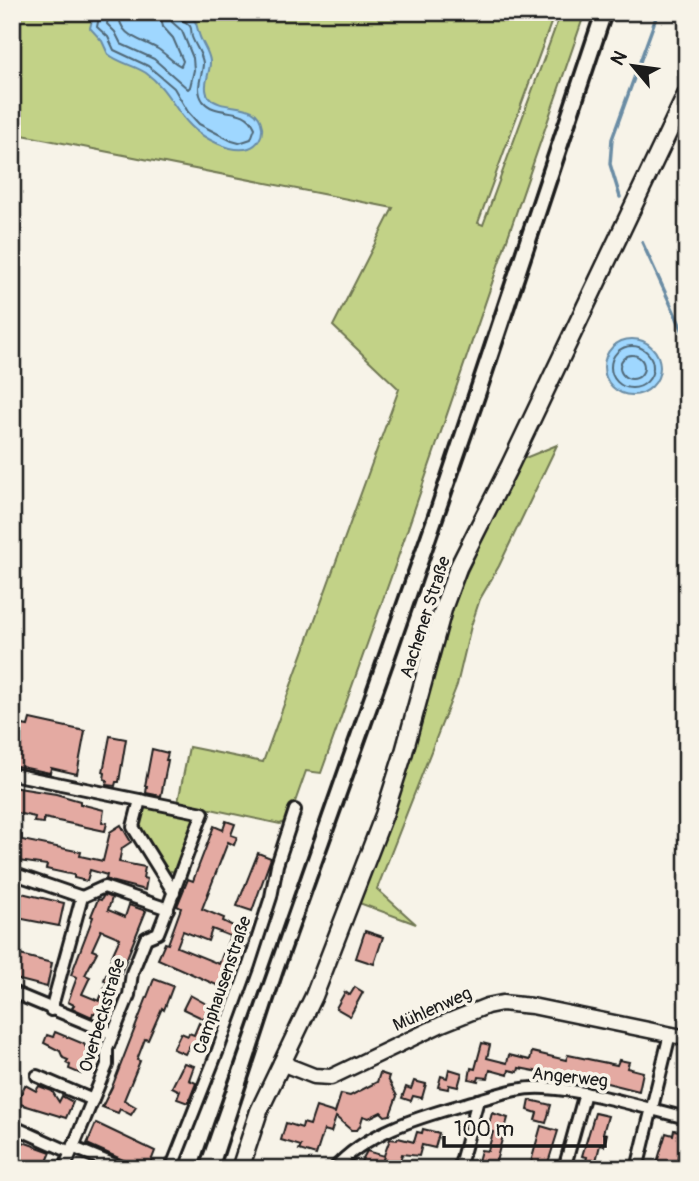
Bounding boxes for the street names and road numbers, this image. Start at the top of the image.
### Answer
street label: Aachener Straße [395,553,456,681]
street label: Camphausenstraße [188,913,257,1057]
street label: Overbeckstraße [74,955,131,1075]
street label: Mühlenweg [389,982,475,1037]
street label: Angerweg [531,1062,609,1093]

